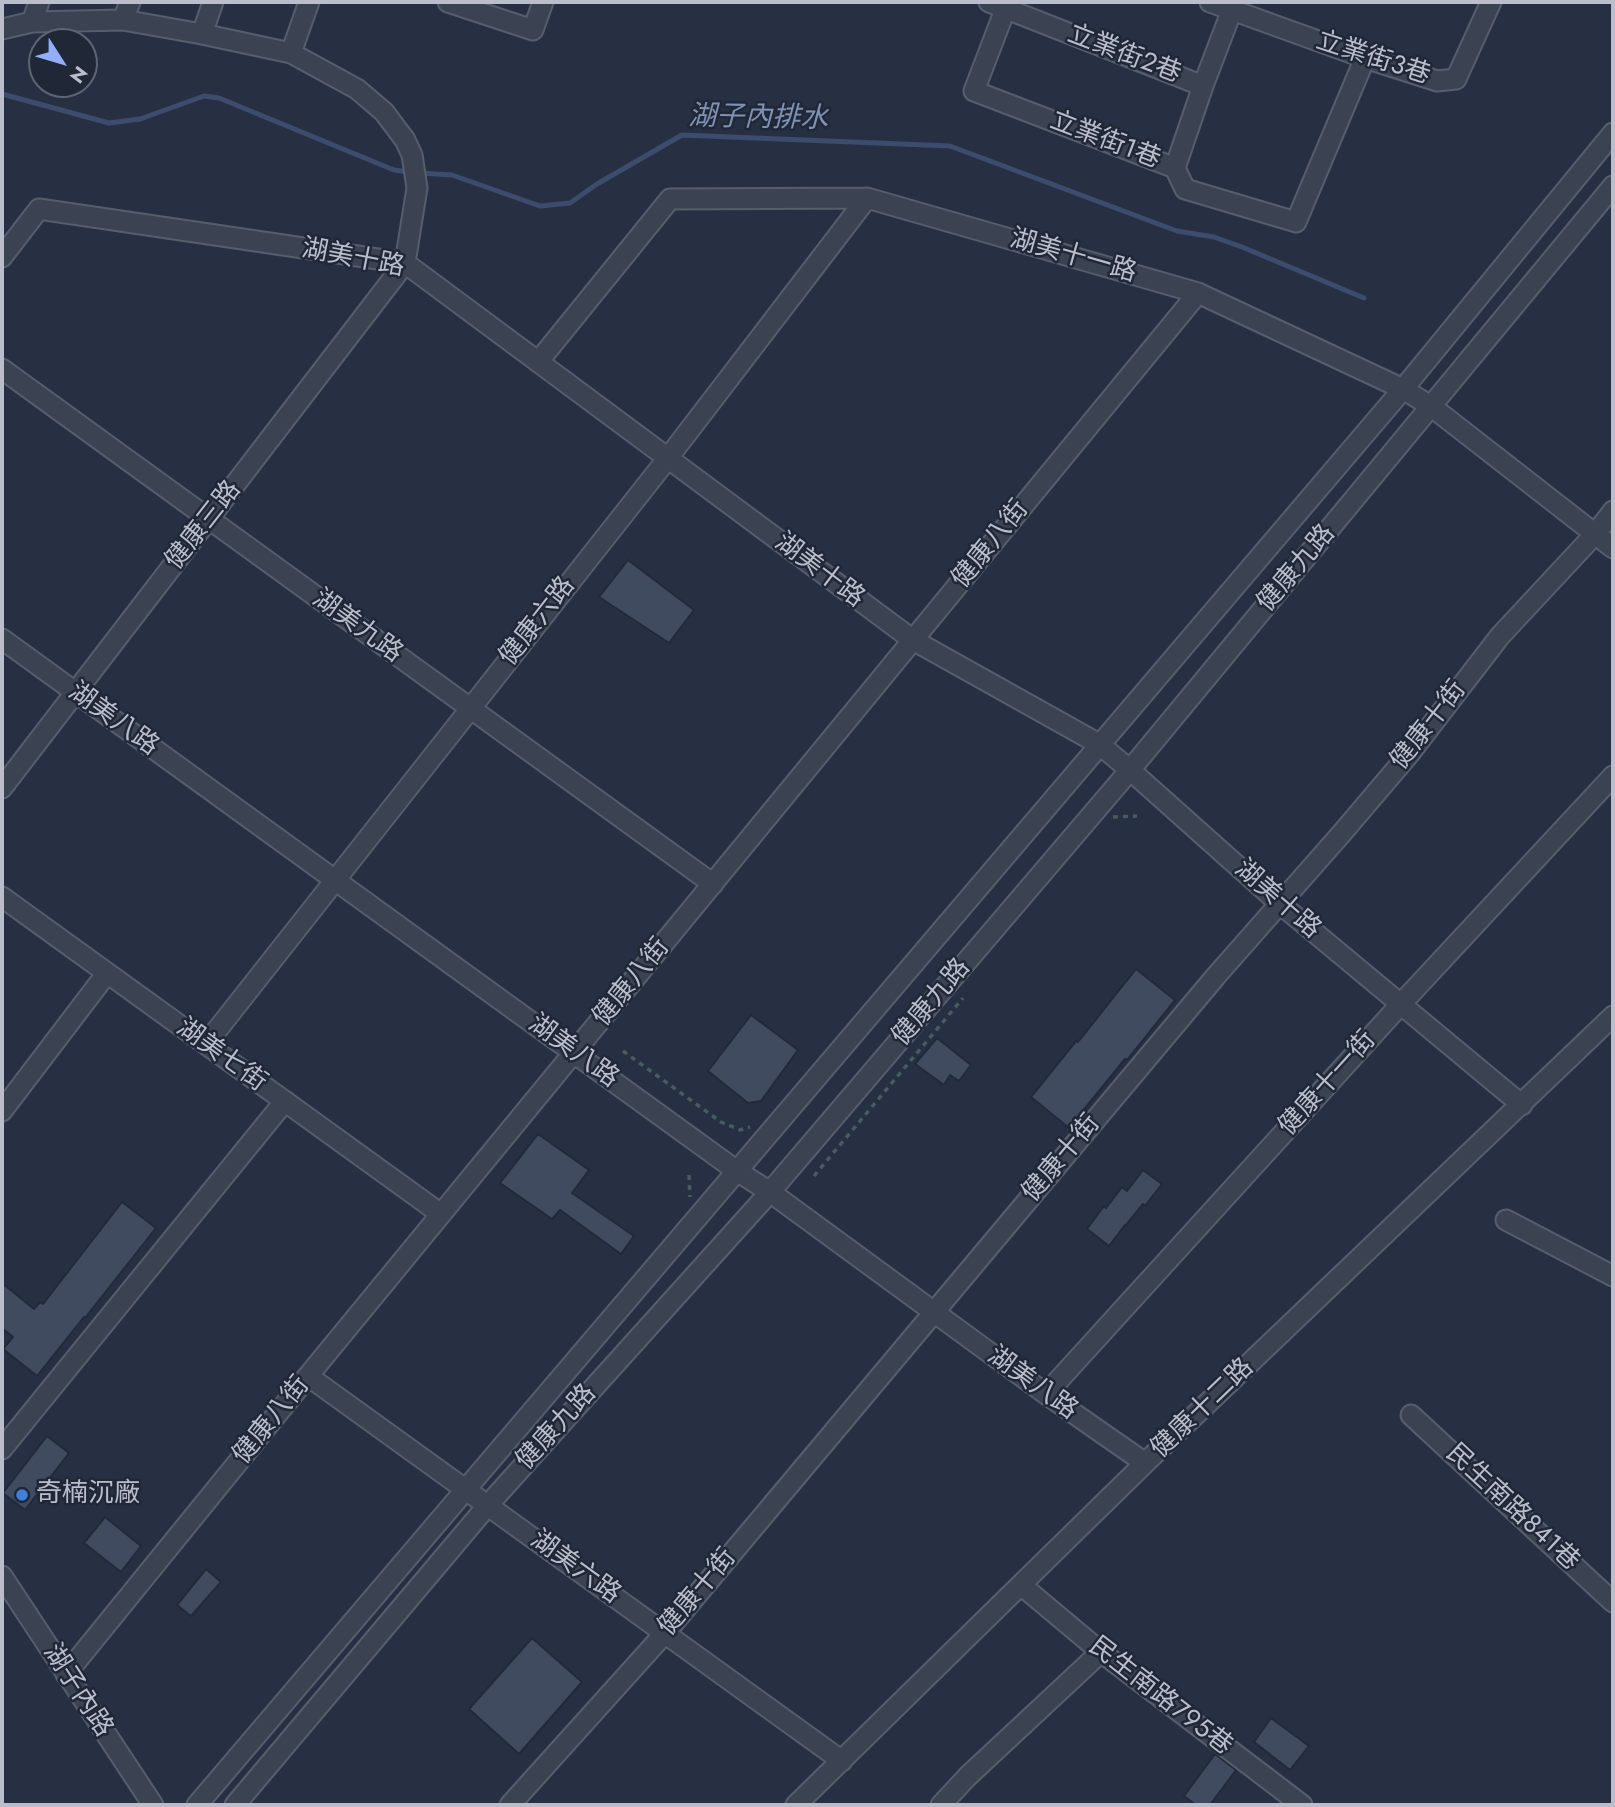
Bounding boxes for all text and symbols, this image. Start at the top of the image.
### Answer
street label: 立業街2巷 [1063,19,1185,91]
street label: 立業街3巷 [1312,26,1434,92]
north arrow [28,28,98,98]
text: N [63,61,94,89]
water label: 湖子內排水 [688,101,828,137]
street label: 立業街1巷 [1045,106,1165,176]
street label: 湖美十一路 [1006,224,1140,290]
street label: 湖美十路 [299,234,407,284]
street label: 健康三路 [160,475,248,577]
street label: 健康八街 [946,495,1036,595]
street label: 健康九路 [1252,519,1342,619]
street label: 湖美十路 [768,527,870,615]
street label: 健康六路 [494,571,582,673]
street label: 湖美九路 [306,584,408,670]
street label: 健康十街 [1385,675,1473,777]
street label: 湖美八路 [62,677,164,763]
street label: 湖美十路 [1228,854,1326,946]
street label: 健康八街 [587,933,677,1033]
street label: 健康九路 [887,953,977,1053]
street label: 湖美八路 [522,1009,624,1095]
street label: 湖美七街 [170,1013,272,1099]
street label: 健康十一街 [1273,1025,1383,1143]
street label: 健康十街 [1017,1109,1107,1209]
street label: 湖美八路 [981,1341,1083,1427]
street label: 健康十二路 [1145,1353,1261,1465]
street label: 健康八街 [227,1371,317,1471]
street label: 健康九路 [511,1379,603,1477]
street label: 民生南路841巷 [1439,1438,1585,1578]
place label: 奇楠沉廠 [36,1479,140,1511]
marker: 奇楠沉廠 [14,1487,30,1503]
street label: 湖美六路 [524,1525,626,1611]
street label: 健康十街 [653,1543,743,1643]
street label: 民生南路795巷 [1082,1631,1238,1763]
street label: 湖子內路 [36,1639,118,1743]

